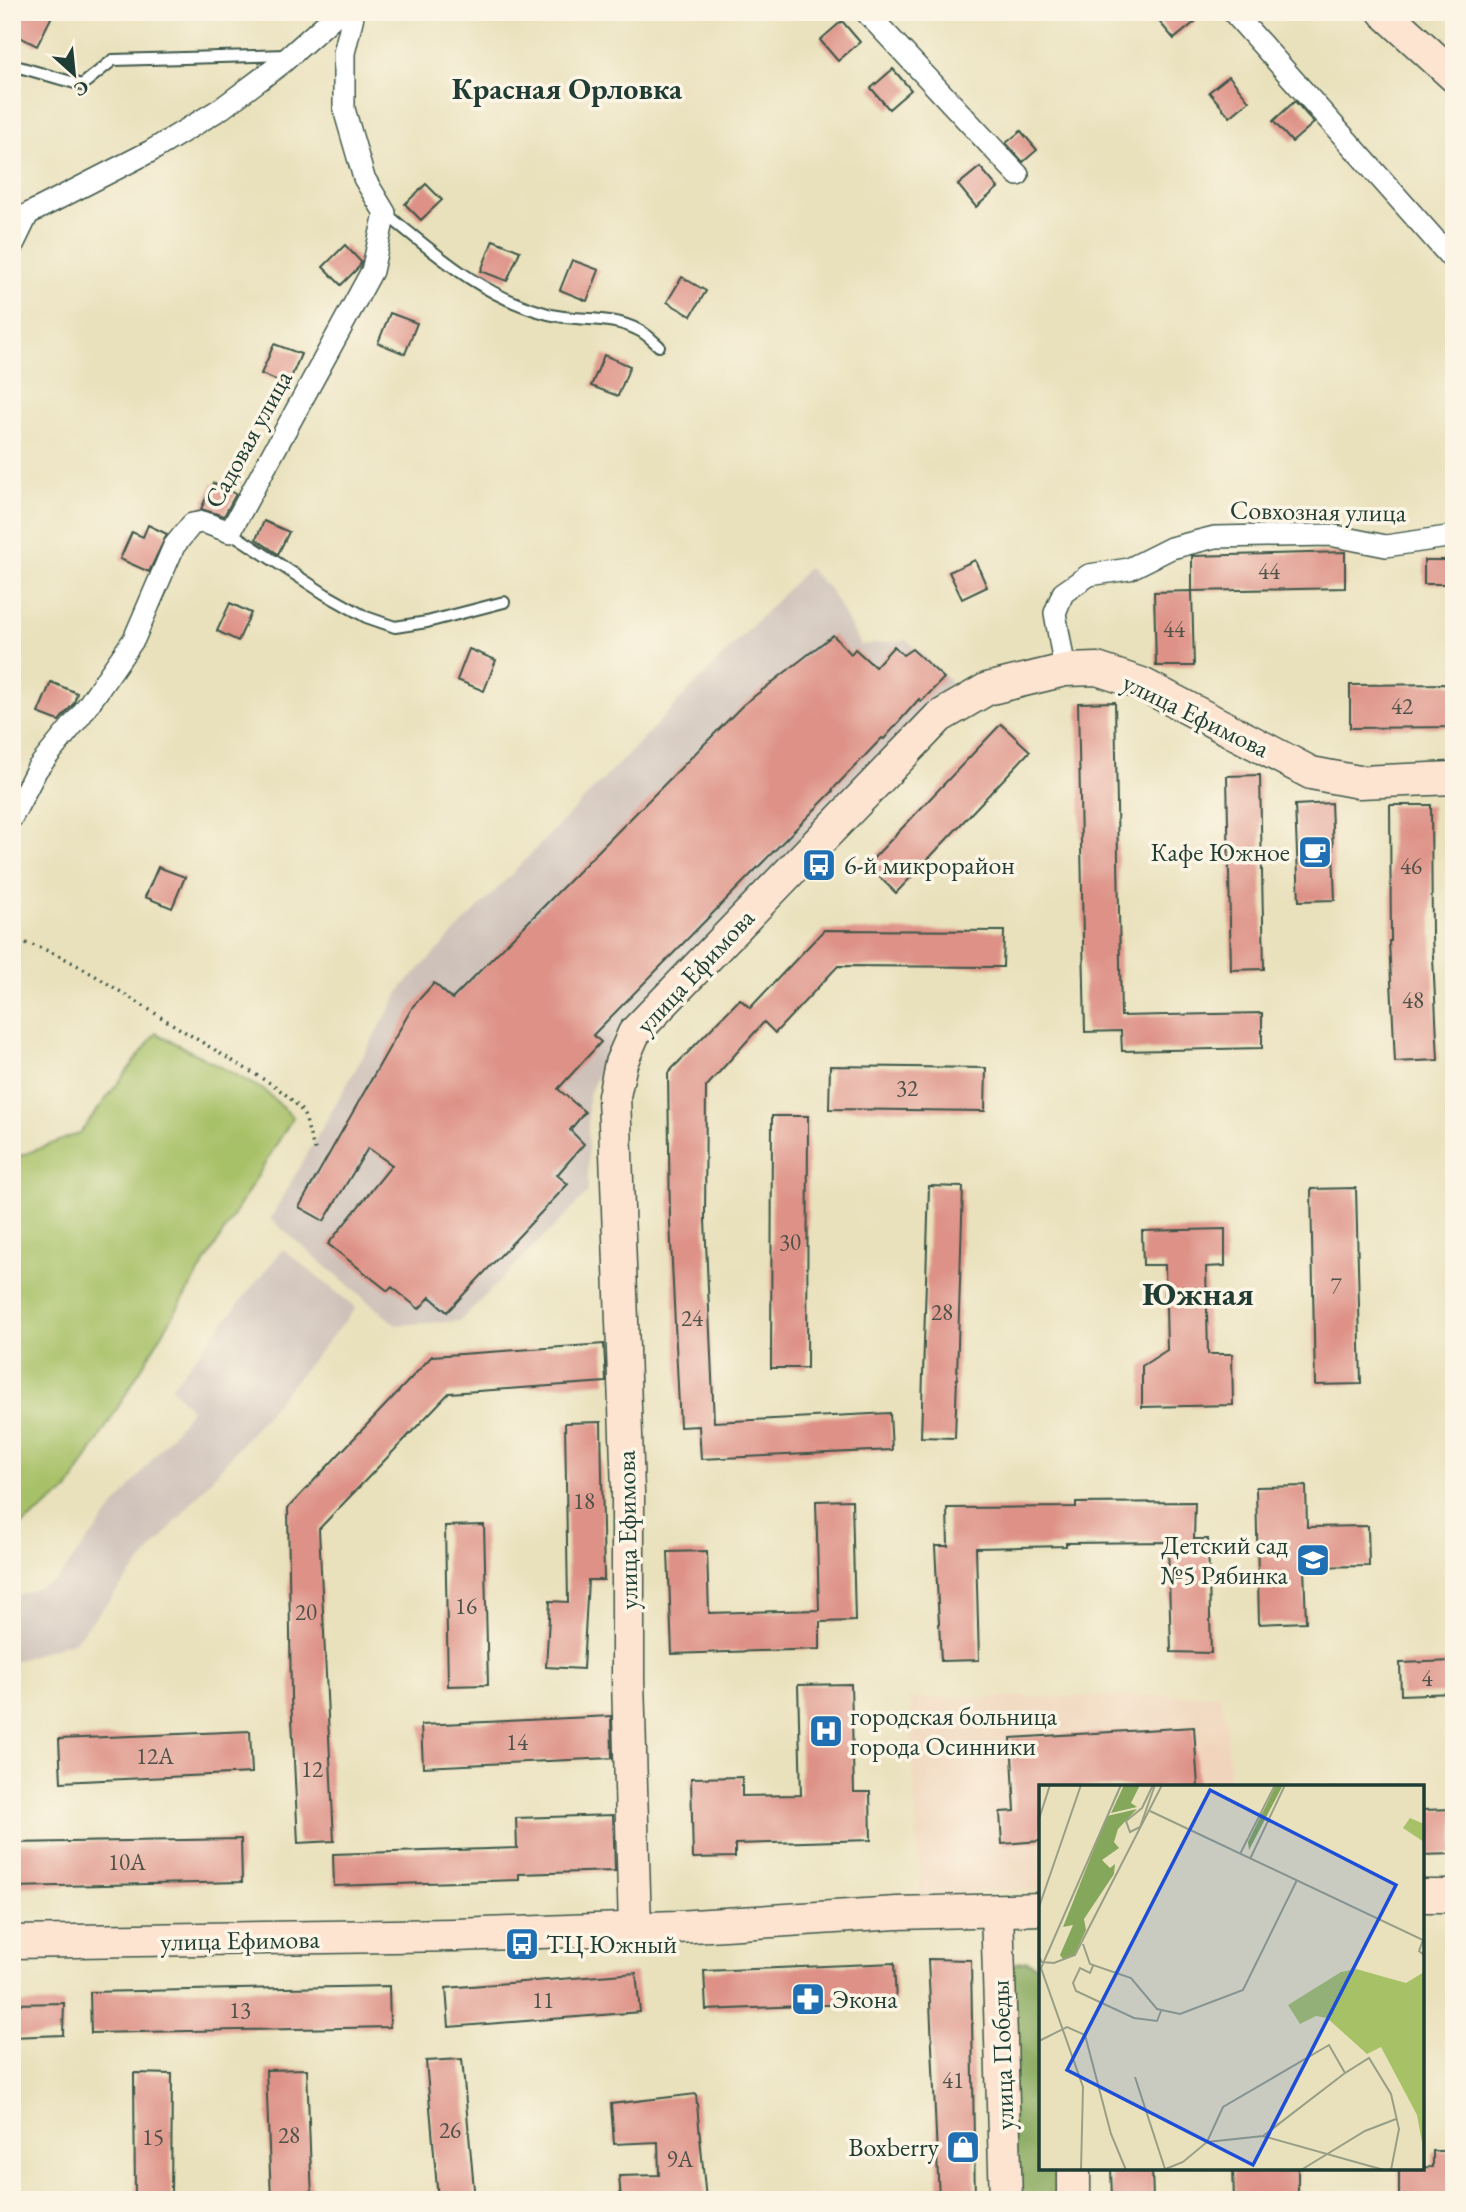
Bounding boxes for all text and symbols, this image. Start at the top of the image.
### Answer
north arrow [38,38,108,108]
district label: Красная Орловка [452,69,683,108]
text: С [70,75,93,103]
street label: Садовая улица [196,364,300,514]
street label: Совхозная улица [1230,492,1407,530]
house number: 44 [1258,556,1281,586]
house number: 44 [1163,614,1186,644]
street label: улица Ефимова [1117,665,1276,765]
house number: 42 [1391,691,1413,721]
cafe icon: Кафе Южное [1296,833,1334,871]
place label: Кафе Южное [1150,835,1290,869]
bus stop icon: 6-й микрорайон [800,846,838,884]
place label: 6-й микрорайон [844,848,1015,882]
house number: 46 [1400,851,1422,881]
street label: улица Ефимова [628,901,762,1041]
house number: 48 [1402,985,1424,1015]
house number: 32 [896,1073,918,1103]
house number: 30 [779,1227,801,1257]
house number: 7 [1330,1271,1342,1301]
district label: Южная [1142,1272,1254,1315]
house number: 28 [931,1297,953,1327]
house number: 24 [681,1303,704,1333]
street label: улица Ефимова [609,1449,645,1610]
house number: 18 [573,1486,595,1516]
place label: Детский сад №5 Рябинка [1160,1528,1289,1592]
school or university icon: Детский сад №5 Рябинка [1294,1541,1332,1579]
house number: 16 [455,1591,477,1621]
house number: 20 [295,1597,317,1627]
house number: 4 [1421,1663,1433,1693]
place label: городская больница города Осинники [850,1699,1058,1763]
hospital icon: городская больница города Осинники [807,1712,845,1750]
house number: 14 [506,1727,529,1757]
house number: 12А [136,1741,175,1771]
house number: 12 [301,1754,323,1784]
inset map [1039,1785,1424,2170]
house number: 10А [108,1847,147,1877]
street label: улица Ефимова [160,1922,321,1958]
bus stop icon: ТЦ Южный [503,1925,541,1963]
place label: ТЦ Южный [546,1927,677,1961]
street label: улица Победы [982,1979,1022,2131]
pharmacy icon: Экона [789,1980,827,2018]
place label: Экона [832,1982,898,2016]
house number: 11 [532,1985,554,2015]
house number: 13 [229,1995,251,2025]
house number: 41 [942,2065,964,2095]
house number: 26 [439,2115,461,2145]
house number: 28 [278,2120,300,2150]
house number: 15 [142,2122,164,2152]
shop icon: Boxberry [944,2128,982,2166]
place label: Boxberry [848,2130,940,2164]
house number: 9А [667,2144,695,2174]

